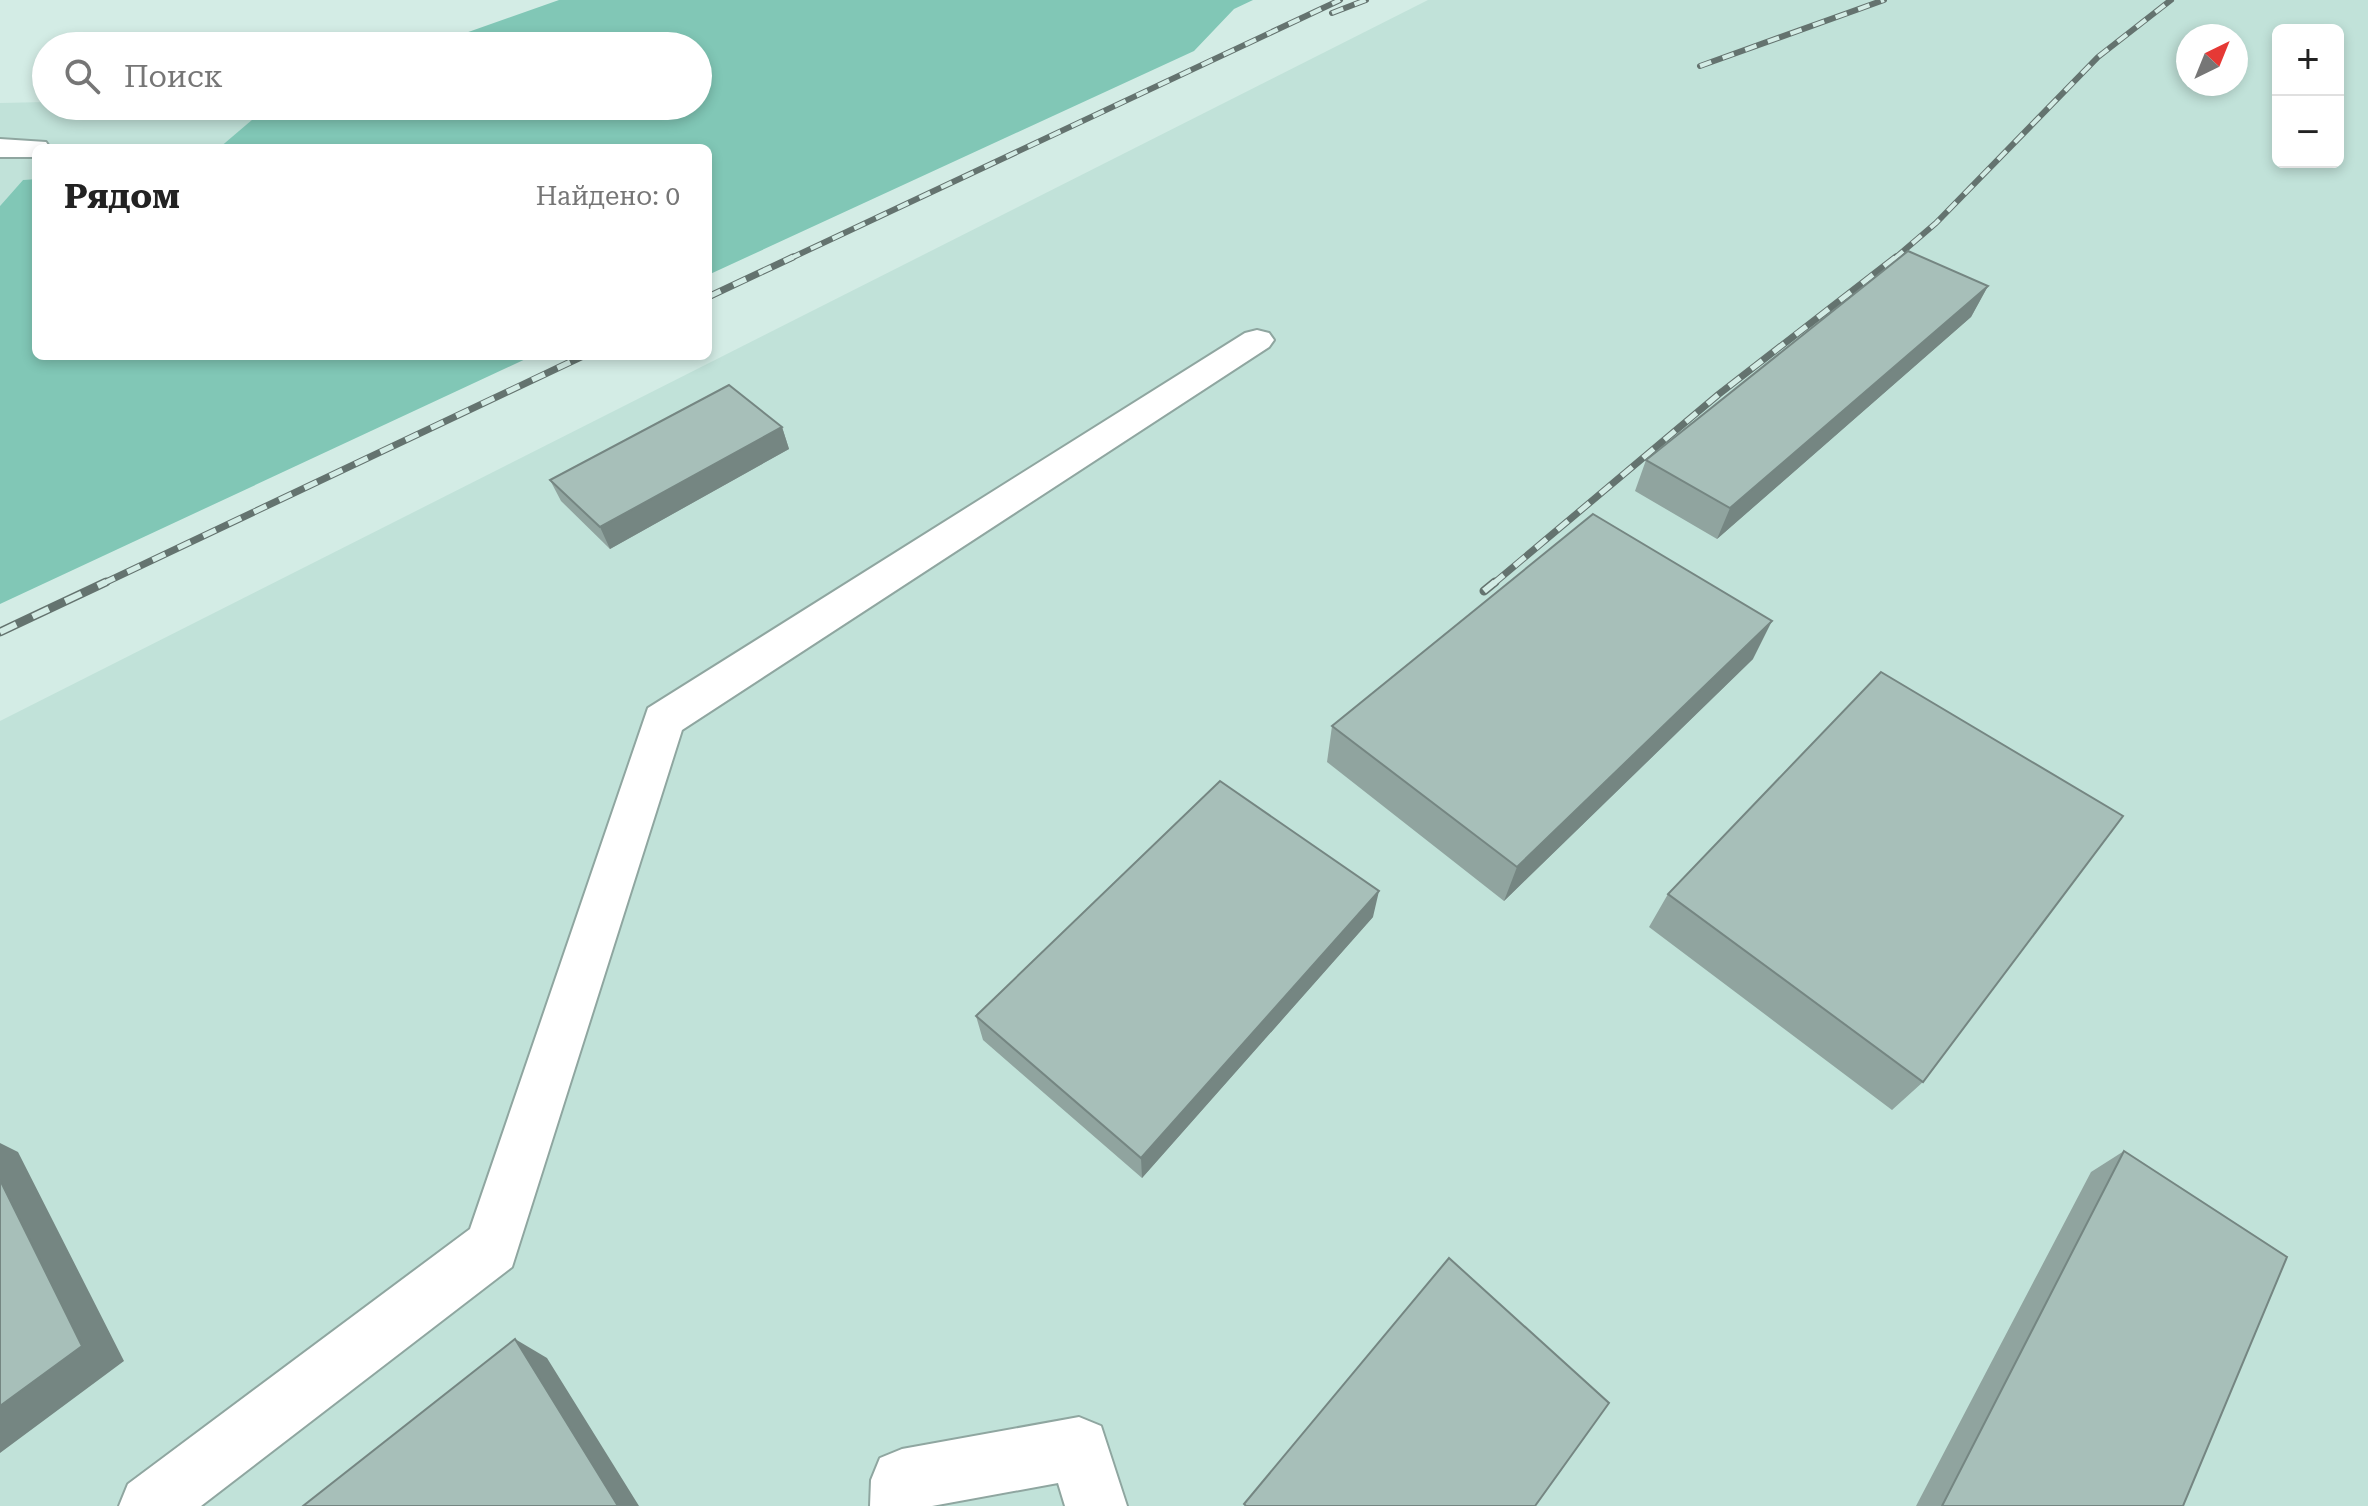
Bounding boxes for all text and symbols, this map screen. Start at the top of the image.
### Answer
north arrow [2176,24,2248,96]
map controls [2272,24,2344,168]
button: + [2272,24,2344,96]
search box [32,32,712,120]
icon: search [60,54,104,98]
text: Поиск [124,59,223,94]
button: − [2272,96,2344,168]
text: Рядом [64,176,180,216]
text: Найдено: 0 [536,181,680,211]

